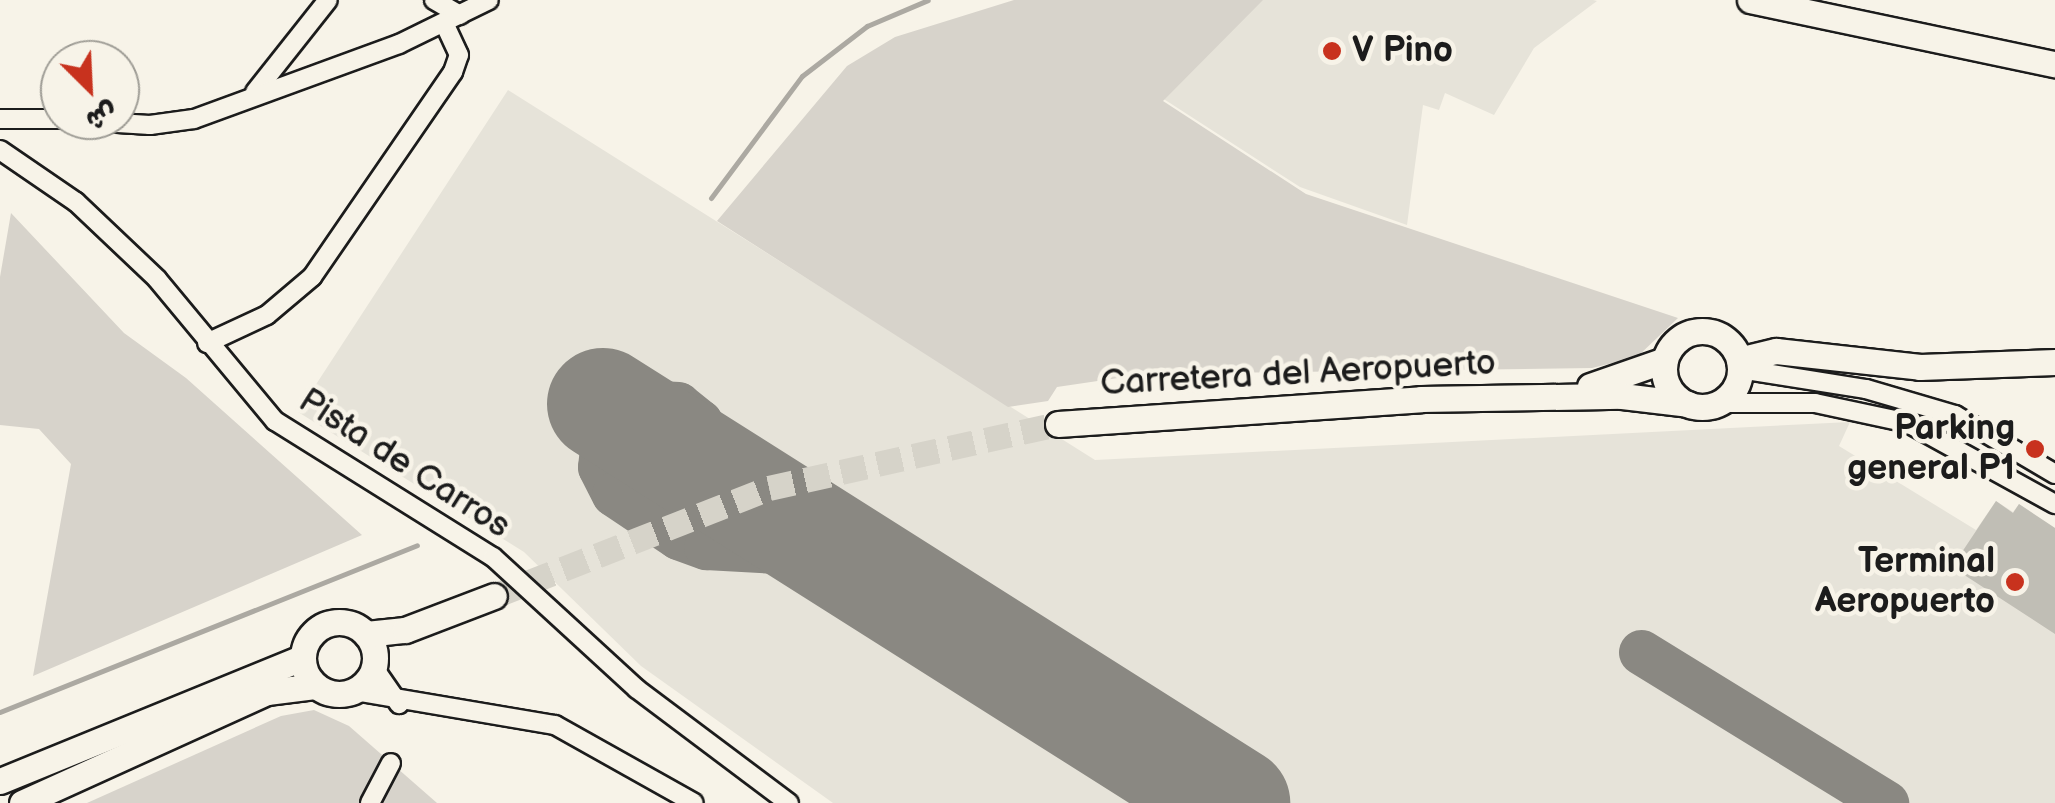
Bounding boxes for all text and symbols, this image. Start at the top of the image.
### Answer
place label: V Pino [1352,30,1453,72]
north arrow [40,40,140,140]
marker: V Pino [1321,40,1343,62]
text: ش [81,95,122,137]
street label: Carretera del Aeropuerto [1099,343,1497,405]
street label: Pista de Carros [291,380,517,548]
place label: Parking general P1 [1847,408,2015,490]
marker: Parking general P1 [2024,438,2046,460]
place label: Terminal Aeropuerto [1815,541,1995,623]
marker: Terminal Aeropuerto [2004,571,2026,593]

